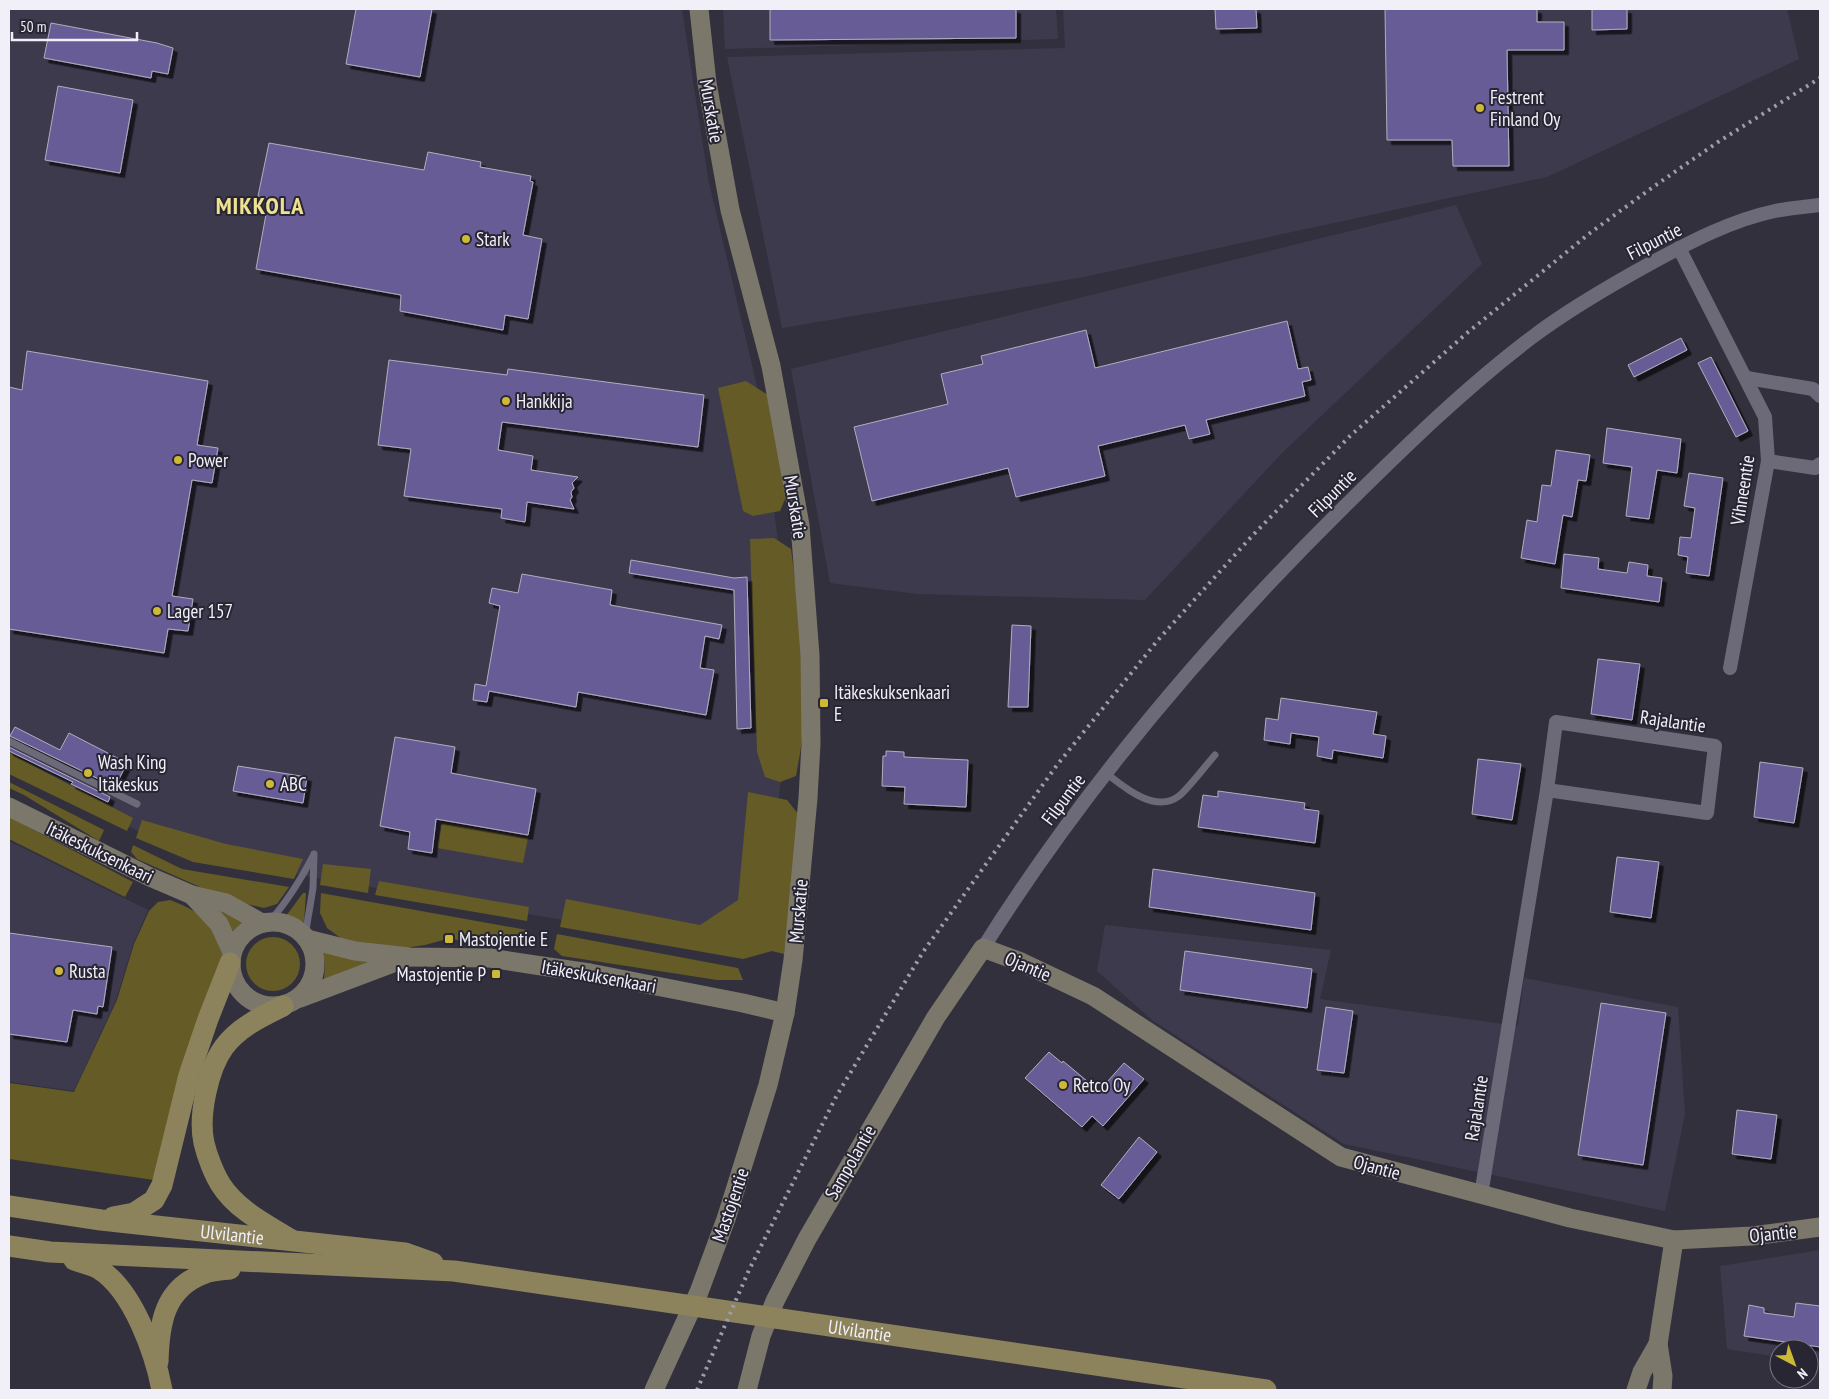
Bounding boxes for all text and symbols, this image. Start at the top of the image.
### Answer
scale bar [12,10,138,42]
text: 50 m [20,17,46,36]
street label: Murskatie [695,77,729,145]
place label: Festrent Finland Oy [1490,85,1561,131]
marker: Festrent Finland Oy [1474,102,1486,114]
district label: MIKKOLA [216,190,304,221]
street label: Filpuntie [1623,217,1686,265]
place label: Stark [476,227,510,251]
marker: Stark [460,233,472,245]
place label: Hankkija [516,389,573,413]
marker: Hankkija [500,395,512,407]
place label: Power [188,448,229,472]
street label: Vihneentie [1724,453,1759,528]
marker: Power [172,454,184,466]
street label: Filpuntie [1303,464,1361,522]
street label: Murskatie [779,473,813,541]
place label: Lager 157 [167,599,233,623]
marker: Lager 157 [151,605,163,617]
place label: Itäkeskuksenkaari E [834,680,950,726]
marker: Itäkeskuksenkaari E [818,697,830,709]
street label: Rajalantie [1639,705,1707,737]
place label: Wash King Itäkeskus [98,750,167,796]
marker: Wash King Itäkeskus [82,767,94,779]
street label: Filpuntie [1036,768,1090,830]
place label: ABC [280,772,307,796]
marker: ABC [264,778,276,790]
street label: Itäkeskuksenkaari [43,816,157,888]
street label: Murskatie [783,878,813,944]
place label: Mastojentie E [459,927,548,951]
marker: Mastojentie E [443,933,455,945]
street label: Ojantie [1001,946,1055,986]
street label: Itäkeskuksenkaari [540,954,658,998]
place label: Rusta [69,959,106,983]
place label: Mastojentie P [397,962,486,986]
marker: Rusta [53,965,65,977]
marker: Mastojentie P [490,968,502,980]
place label: Retco Oy [1073,1073,1131,1097]
street label: Rajalantie [1459,1073,1493,1142]
marker: Retco Oy [1057,1079,1069,1091]
street label: Sampolantie [819,1120,881,1204]
street label: Ojantie [1351,1149,1403,1185]
street label: Mastojentie [706,1165,754,1245]
street label: Ulvilantie [199,1219,265,1250]
street label: Ojantie [1748,1219,1798,1247]
street label: Ulvilantie [827,1314,893,1347]
north arrow [1769,1339,1819,1389]
text: N [1794,1365,1811,1383]

